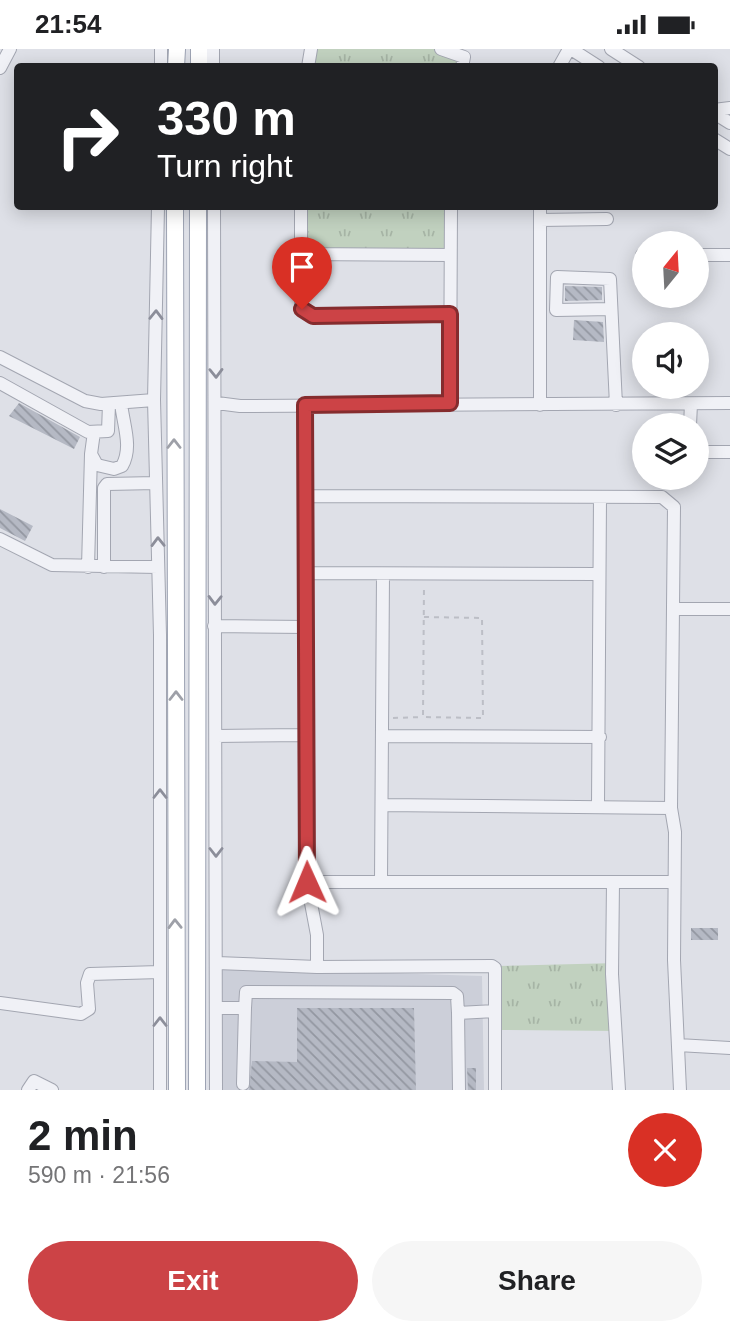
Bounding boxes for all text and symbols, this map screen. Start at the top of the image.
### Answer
text: 21:54 [35,9,102,39]
icon: right [42,91,133,182]
text: 330 m [157,91,296,145]
text: Turn right [157,148,293,184]
north arrow [632,231,709,308]
map controls [632,231,709,490]
pin [272,237,332,309]
icon: arrive [283,248,321,286]
one-way arrow [148,309,164,320]
button: sound [632,322,709,399]
one-way arrow [208,368,224,378]
button: layers [632,413,709,490]
one-way arrow [166,439,182,449]
one-way arrow [150,537,166,547]
one-way arrow [207,595,223,606]
one-way arrow [168,691,184,701]
one-way arrow [152,789,168,799]
position arrow [270,845,344,919]
one-way arrow [208,847,224,858]
one-way arrow [167,918,183,929]
one-way arrow [152,1016,168,1027]
text: 2 min [28,1112,138,1159]
button: close [628,1113,702,1187]
text: 590 m · 21:56 [28,1162,170,1188]
button: Exit [28,1241,358,1321]
button: Share [372,1241,702,1321]

